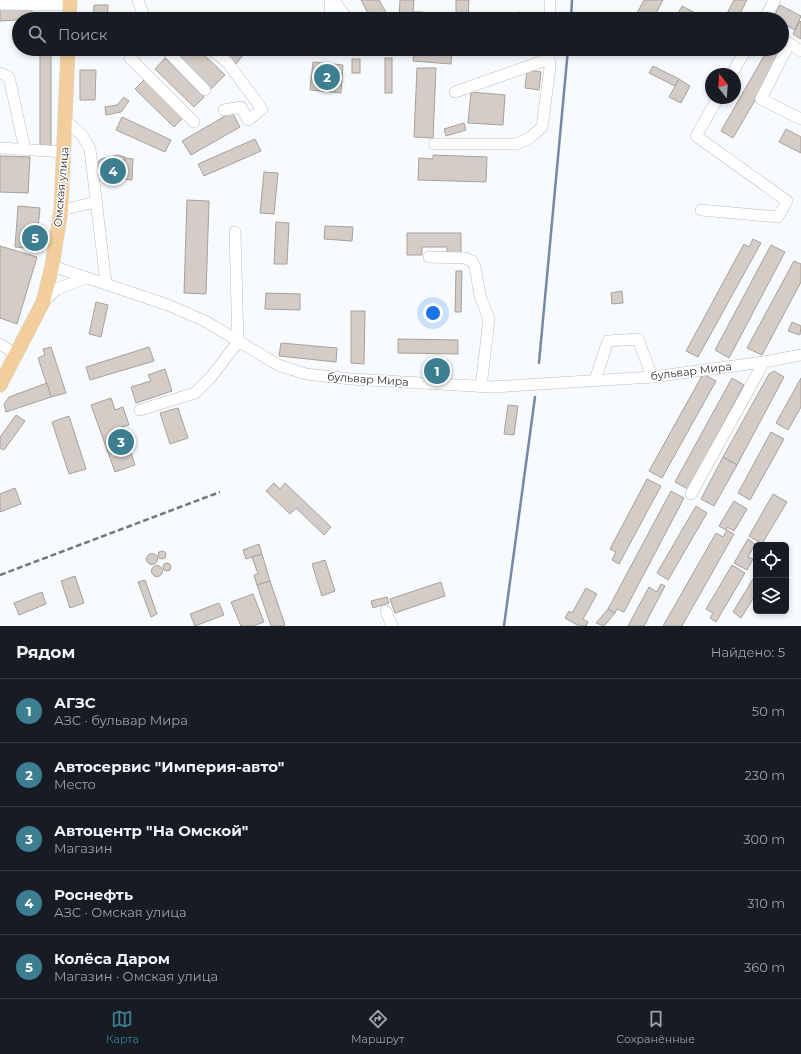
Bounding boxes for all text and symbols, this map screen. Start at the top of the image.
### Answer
search box [12,12,789,56]
icon: search [26,23,48,45]
text: Поиск [58,25,107,44]
pin: 2 [314,62,340,92]
north arrow [705,68,741,104]
street label: Омская улица [51,146,71,228]
pin: 4 [100,156,126,186]
pin: 5 [22,223,48,253]
your location [423,303,443,323]
pin: 1 [424,356,450,386]
street label: бульвар Мира [650,359,732,383]
street label: бульвар Мира [327,369,409,389]
pin: 3 [108,427,134,457]
map controls [753,542,789,614]
button: locate [753,542,789,578]
button: layers [753,578,789,614]
text: Рядом [16,642,75,662]
text: Найдено: 5 [711,644,785,660]
text: АГЗС [54,693,96,712]
text: 1 [26,703,32,719]
text: 50 m [752,703,785,719]
text: АЗС · бульвар Мира [54,712,188,728]
text: Автосервис "Империя-авто" [54,757,284,776]
text: 2 [25,767,33,783]
text: 230 m [744,767,785,783]
text: Место [54,776,96,792]
text: Автоцентр "На Омской" [54,821,248,840]
text: 3 [25,831,33,847]
text: 300 m [743,831,785,847]
text: Магазин [54,840,113,856]
text: Роснефть [54,885,133,904]
text: 4 [25,895,33,911]
text: 310 m [747,895,785,911]
text: АЗС · Омская улица [54,904,187,920]
text: Колёса Даром [54,949,170,968]
text: 5 [25,959,33,975]
text: 360 m [744,959,785,975]
text: Магазин · Омская улица [54,968,218,984]
tab: Карта [106,1008,139,1046]
tab: Маршрут [351,1008,404,1046]
tab: Сохранённые [616,1008,695,1046]

